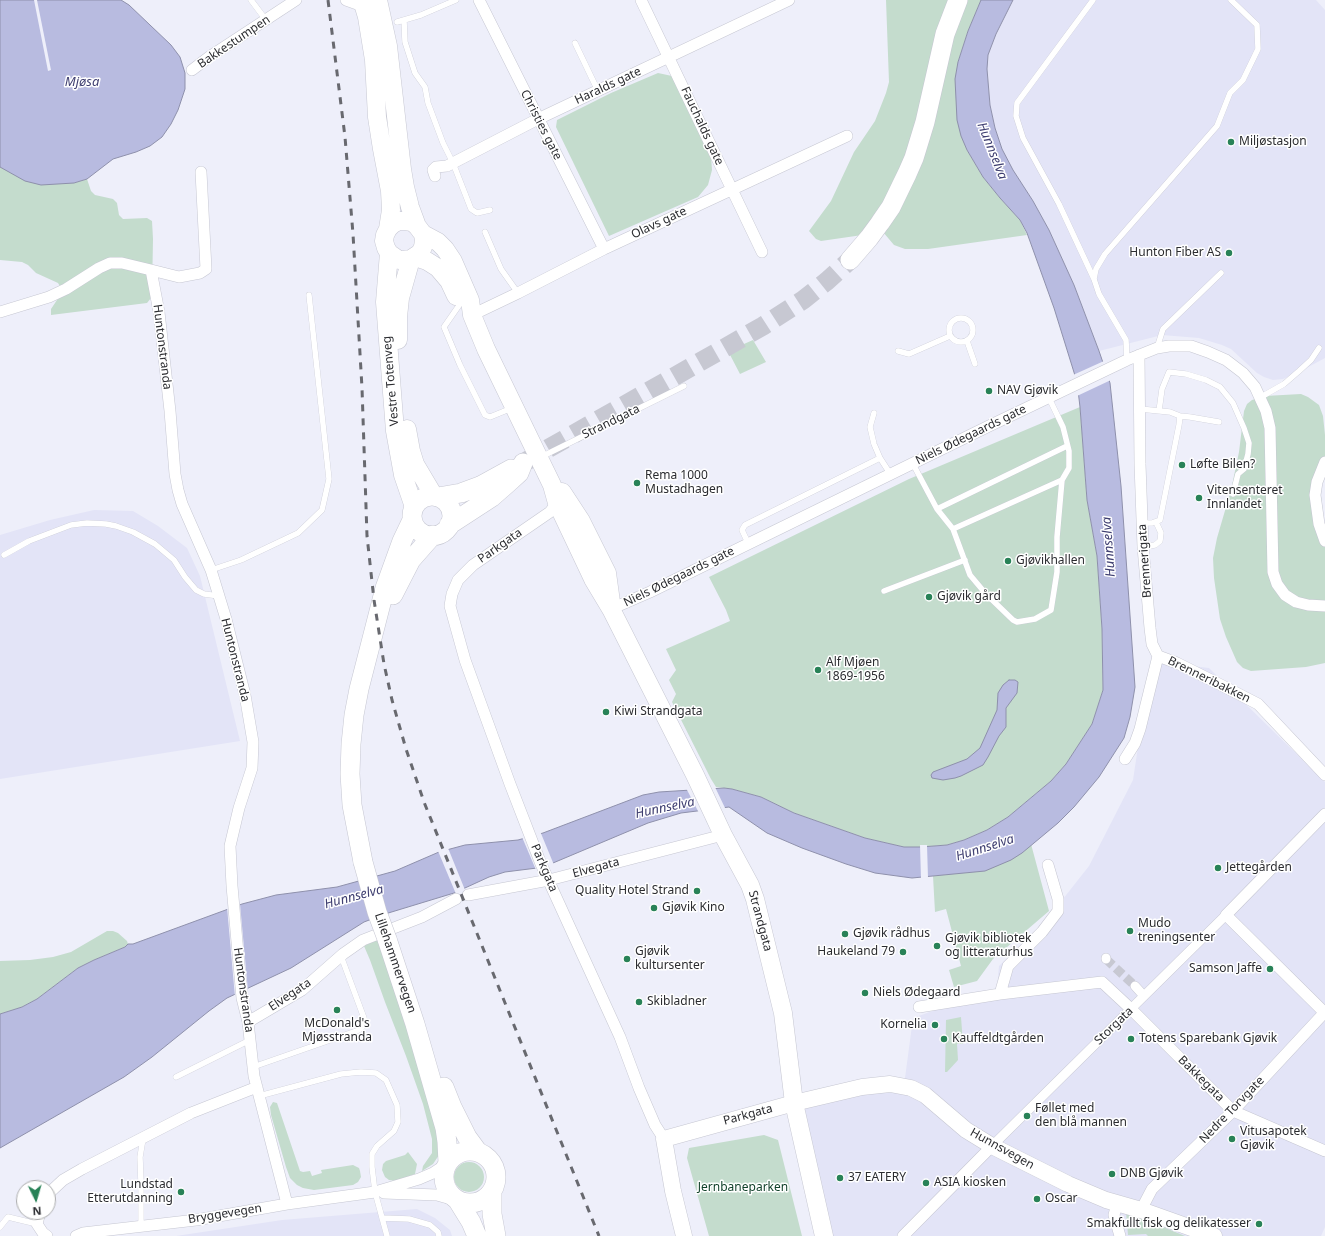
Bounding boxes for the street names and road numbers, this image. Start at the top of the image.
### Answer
street label: Bakkestumpen [195,12,273,72]
street label: Haralds gate [572,64,644,108]
street label: Fauchalds gate [678,85,726,167]
street label: Christies gate [517,87,565,163]
street label: Olavs gate [629,204,689,242]
street label: Huntonstranda [150,304,174,390]
street label: Vestre Totenveg [380,335,402,427]
street label: Strandgata [580,402,642,442]
street label: Niels Ødegaards gate [913,402,1029,468]
street label: Brennerigata [1135,524,1155,598]
street label: Parkgata [475,526,525,566]
street label: Niels Ødegaards gate [621,544,737,610]
street label: Huntonstranda [218,617,252,703]
street label: Brenneribakken [1165,654,1253,706]
street label: Parkgata [528,842,560,894]
street label: Elvegata [571,855,621,881]
street label: Strandgata [745,889,775,953]
street label: Lillehammervegen [371,911,419,1015]
street label: Huntonstranda [230,947,256,1033]
street label: Elvegata [266,976,314,1014]
street label: Storgata [1092,1004,1136,1048]
street label: Bakkegata [1175,1053,1227,1105]
street label: Nedre Torvgate [1197,1074,1267,1146]
street label: Parkgata [722,1102,774,1128]
street label: Hunnsvegen [967,1125,1037,1173]
street label: Bryggevegen [187,1201,263,1227]

